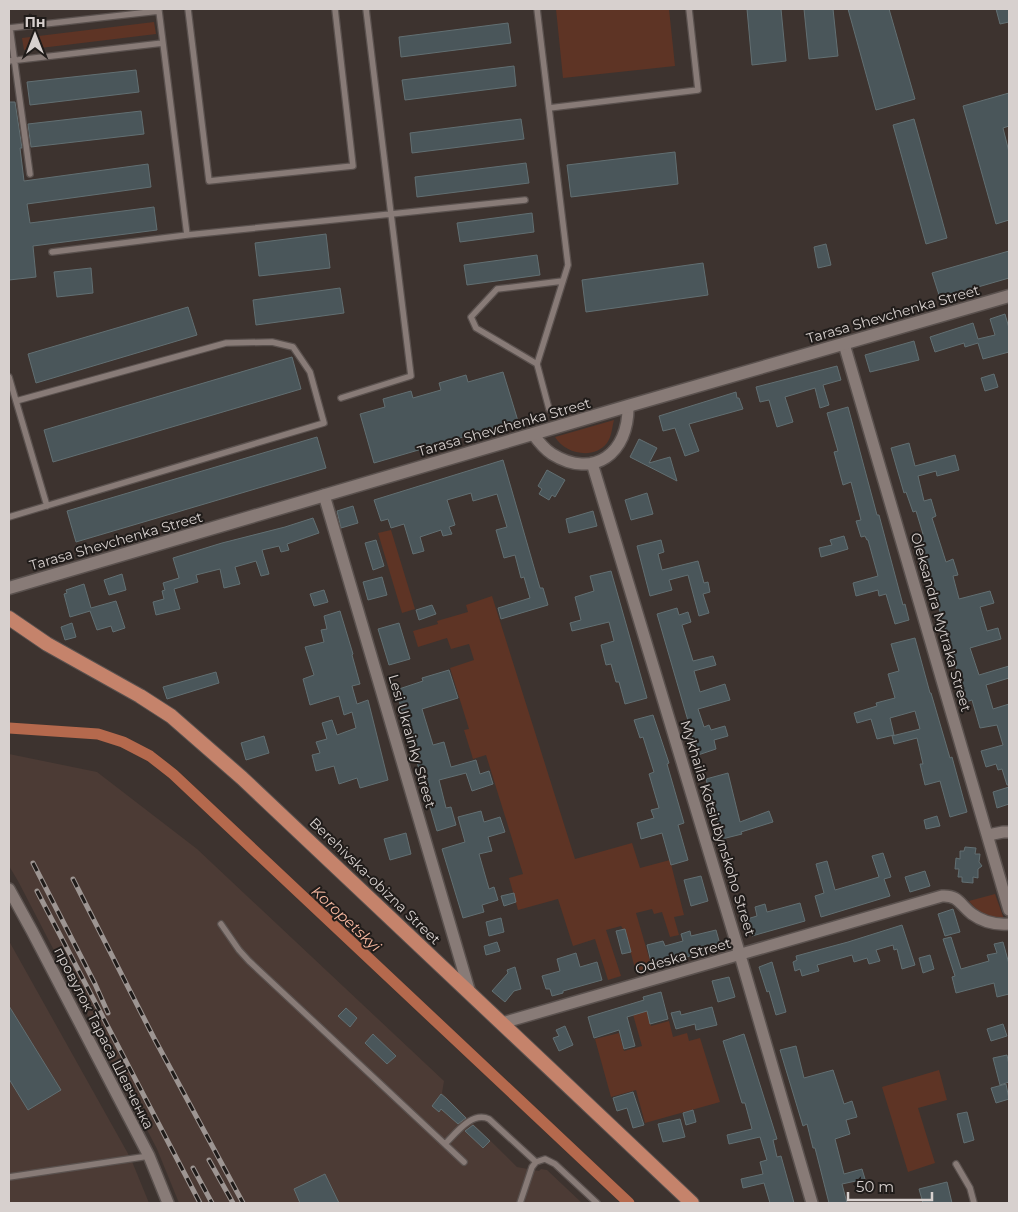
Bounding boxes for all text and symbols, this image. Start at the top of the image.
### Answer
north arrow [10,10,60,60]
text: Пн [24,13,46,31]
street label: Tarasa Shevchenka Street [804,281,982,347]
street label: Tarasa Shevchenka Street [415,394,593,460]
street label: Tarasa Shevchenka Street [27,508,205,574]
street label: Oleksandra Mytraka Street [907,530,975,714]
street label: Lesi Ukrainky Street [384,672,440,810]
street label: Mykhaila Kotsiubynskoho Street [677,718,760,938]
street label: Berehivska-obizna Street [306,814,445,949]
water label: Koropetskyi [308,882,386,956]
street label: Odeska Street [633,934,733,978]
street label: провулок Тараса Шевченка [50,944,158,1132]
scale bar [848,1170,932,1202]
text: 50 m [856,1177,894,1196]

